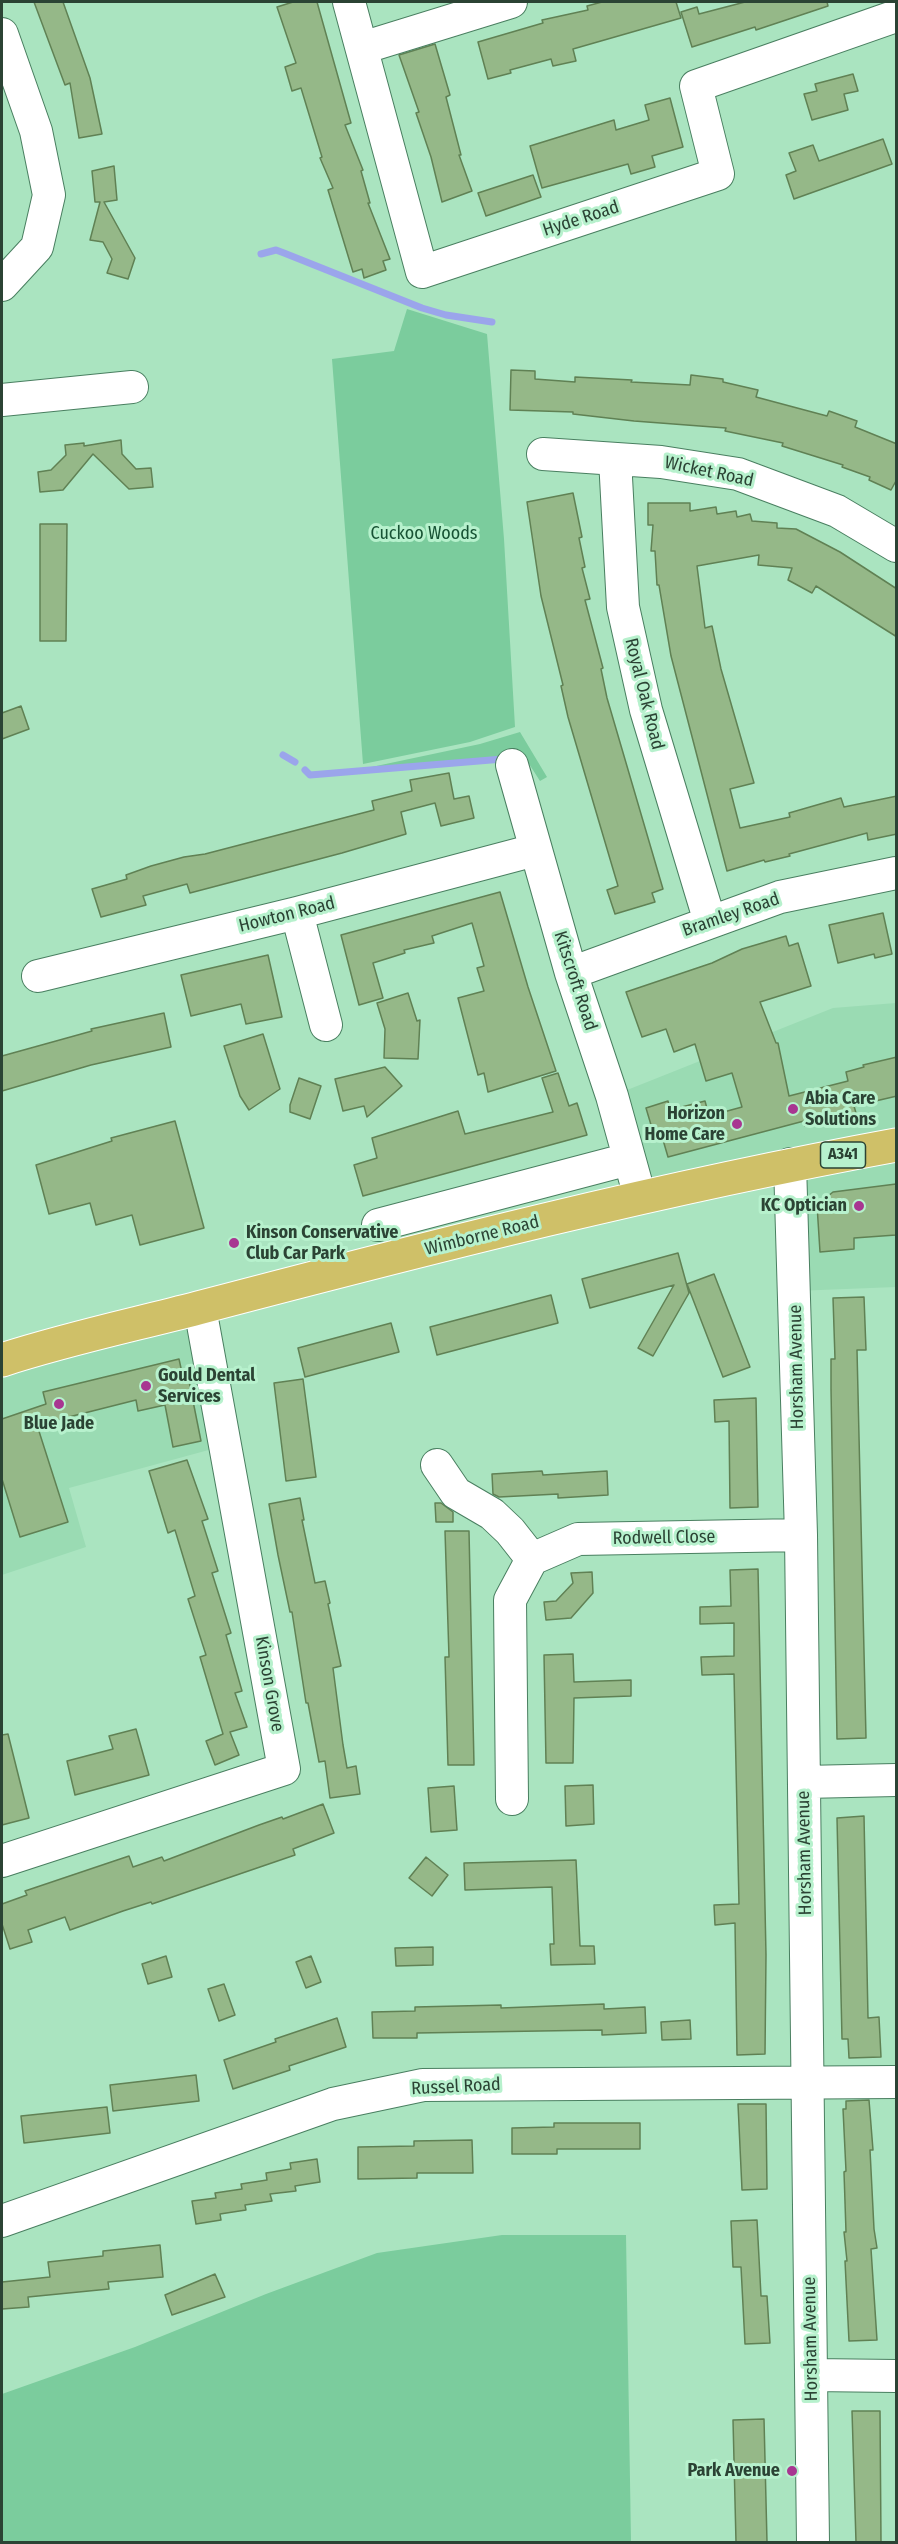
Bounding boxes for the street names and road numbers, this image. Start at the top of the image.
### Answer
street label: Hyde Road [540,197,622,241]
street label: Wicket Road [663,452,755,492]
street label: Royal Oak Road [620,636,668,752]
street label: Bramley Road [680,888,782,942]
street label: Howton Road [237,893,337,937]
street label: Kitscroft Road [549,928,601,1034]
road number: A341 [820,1142,866,1168]
street label: Wimborne Road [423,1211,541,1261]
street label: Horsham Avenue [785,1305,809,1429]
street label: Rodwell Close [612,1526,716,1550]
street label: Kinson Grove [250,1634,288,1734]
street label: Horsham Avenue [793,1791,817,1915]
street label: Russel Road [411,2074,501,2100]
street label: Horsham Avenue [799,2277,823,2401]

